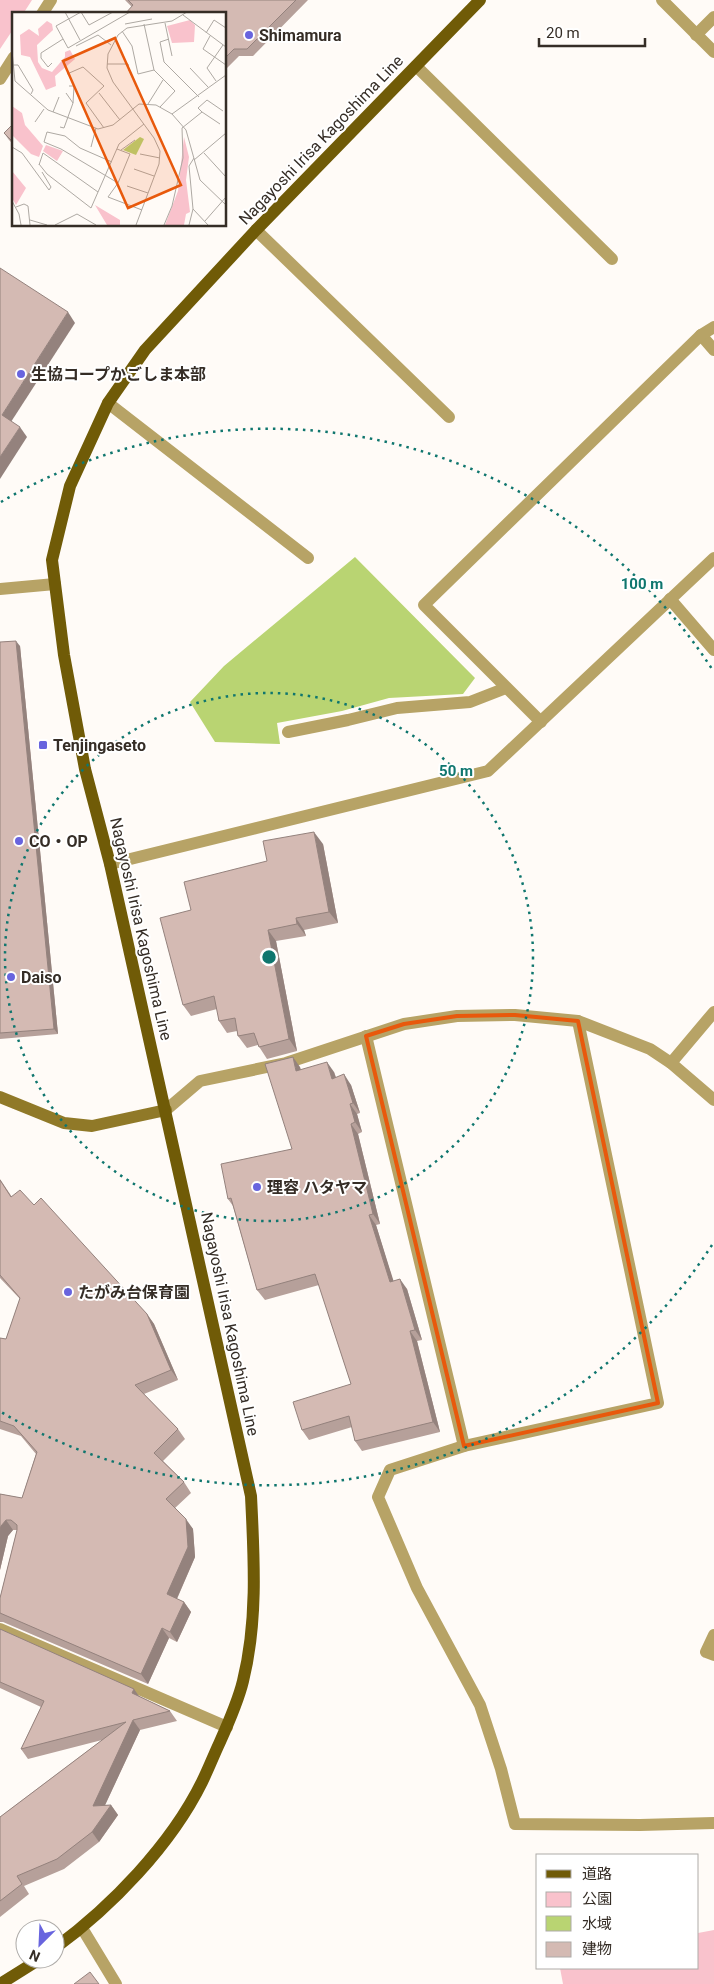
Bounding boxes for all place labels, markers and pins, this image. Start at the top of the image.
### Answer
place label: Shimamura [259,26,342,45]
marker: Shimamura [243,29,255,41]
place label: 生協コープかごしま本部 [31,365,206,384]
marker: 生協コープかごしま本部 [15,368,27,380]
place label: Tenjingaseto [53,736,146,755]
marker: Tenjingaseto [37,739,49,751]
place label: CO・OP [29,832,88,851]
marker: CO・OP [13,835,25,847]
centre of rings [260,948,278,966]
place label: Daiso [21,968,61,987]
marker: Daiso [5,971,17,983]
place label: 理容 ハタヤマ [267,1178,367,1197]
marker: 理容 ハタヤマ [251,1181,263,1193]
place label: たがみ台保育園 [78,1283,190,1302]
marker: たがみ台保育園 [62,1286,74,1298]

